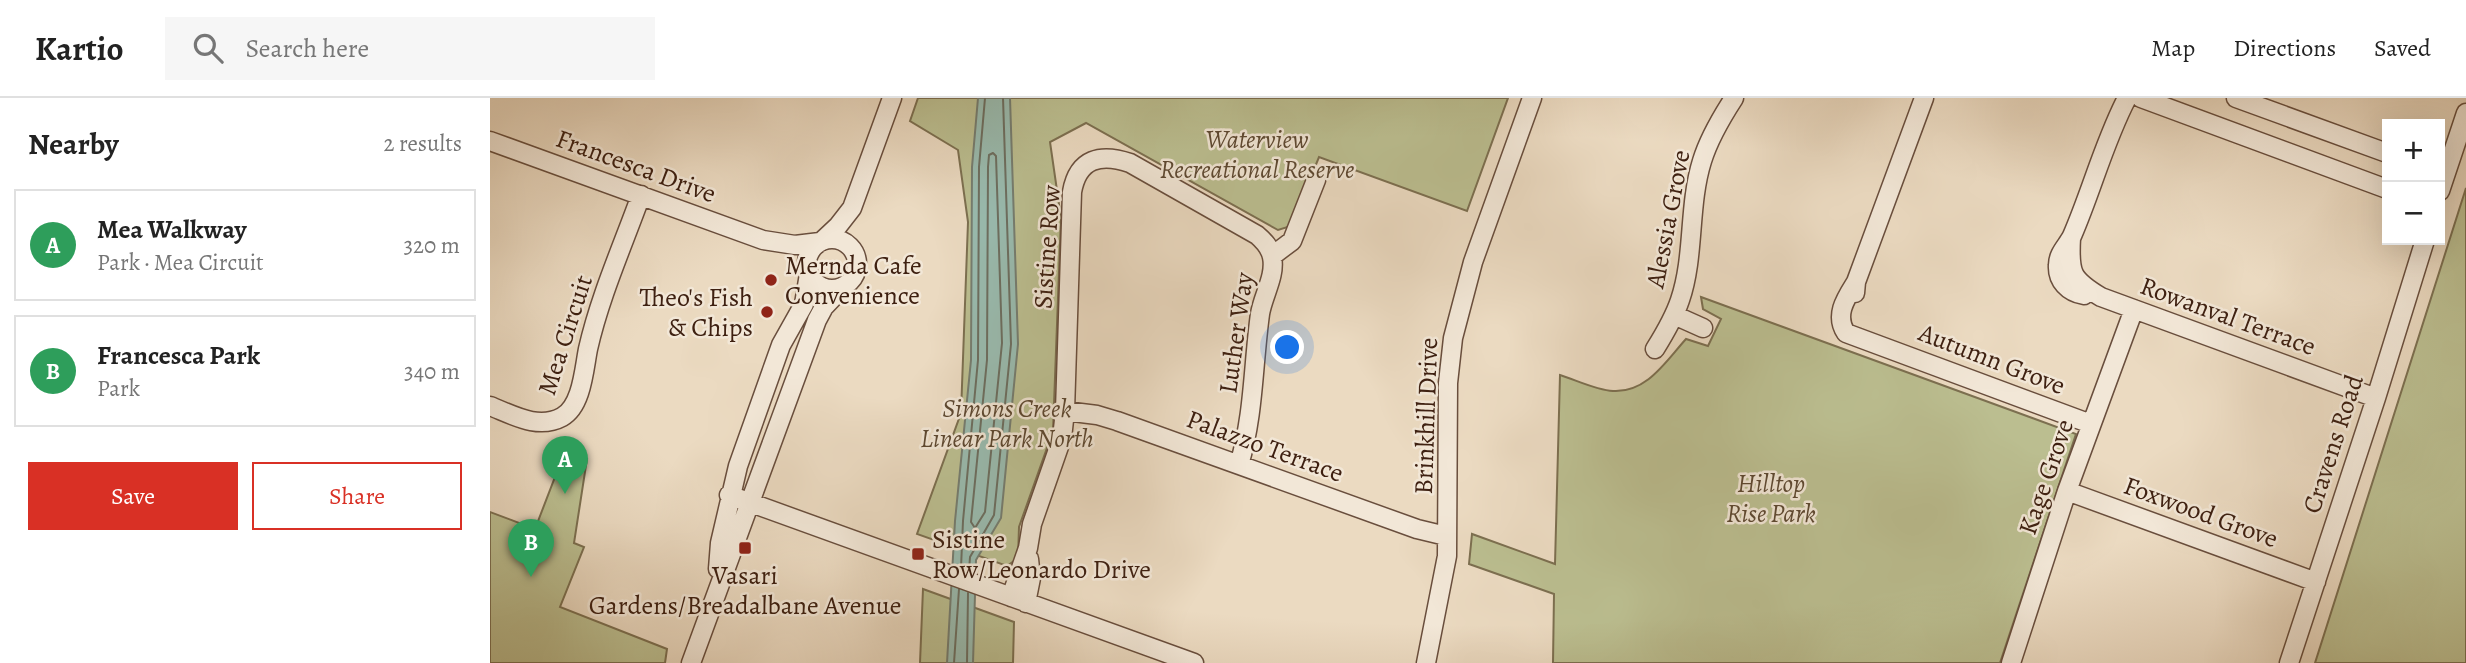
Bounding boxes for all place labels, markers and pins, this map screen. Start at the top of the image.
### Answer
place label: Mernda Cafe Convenience [785,248,922,313]
marker: Mernda Cafe Convenience [763,272,779,288]
place label: Theo's Fish & Chips [640,280,753,345]
marker: Theo's Fish & Chips [759,304,775,320]
pin: A [542,436,588,494]
pin: B [508,519,554,577]
place label: Sistine Row/Leonardo Drive [932,522,1151,587]
marker: Vasari Gardens/Breadalbane Avenue [737,540,753,556]
marker: Sistine Row/Leonardo Drive [910,546,926,562]
place label: Vasari Gardens/Breadalbane Avenue [589,558,901,623]

